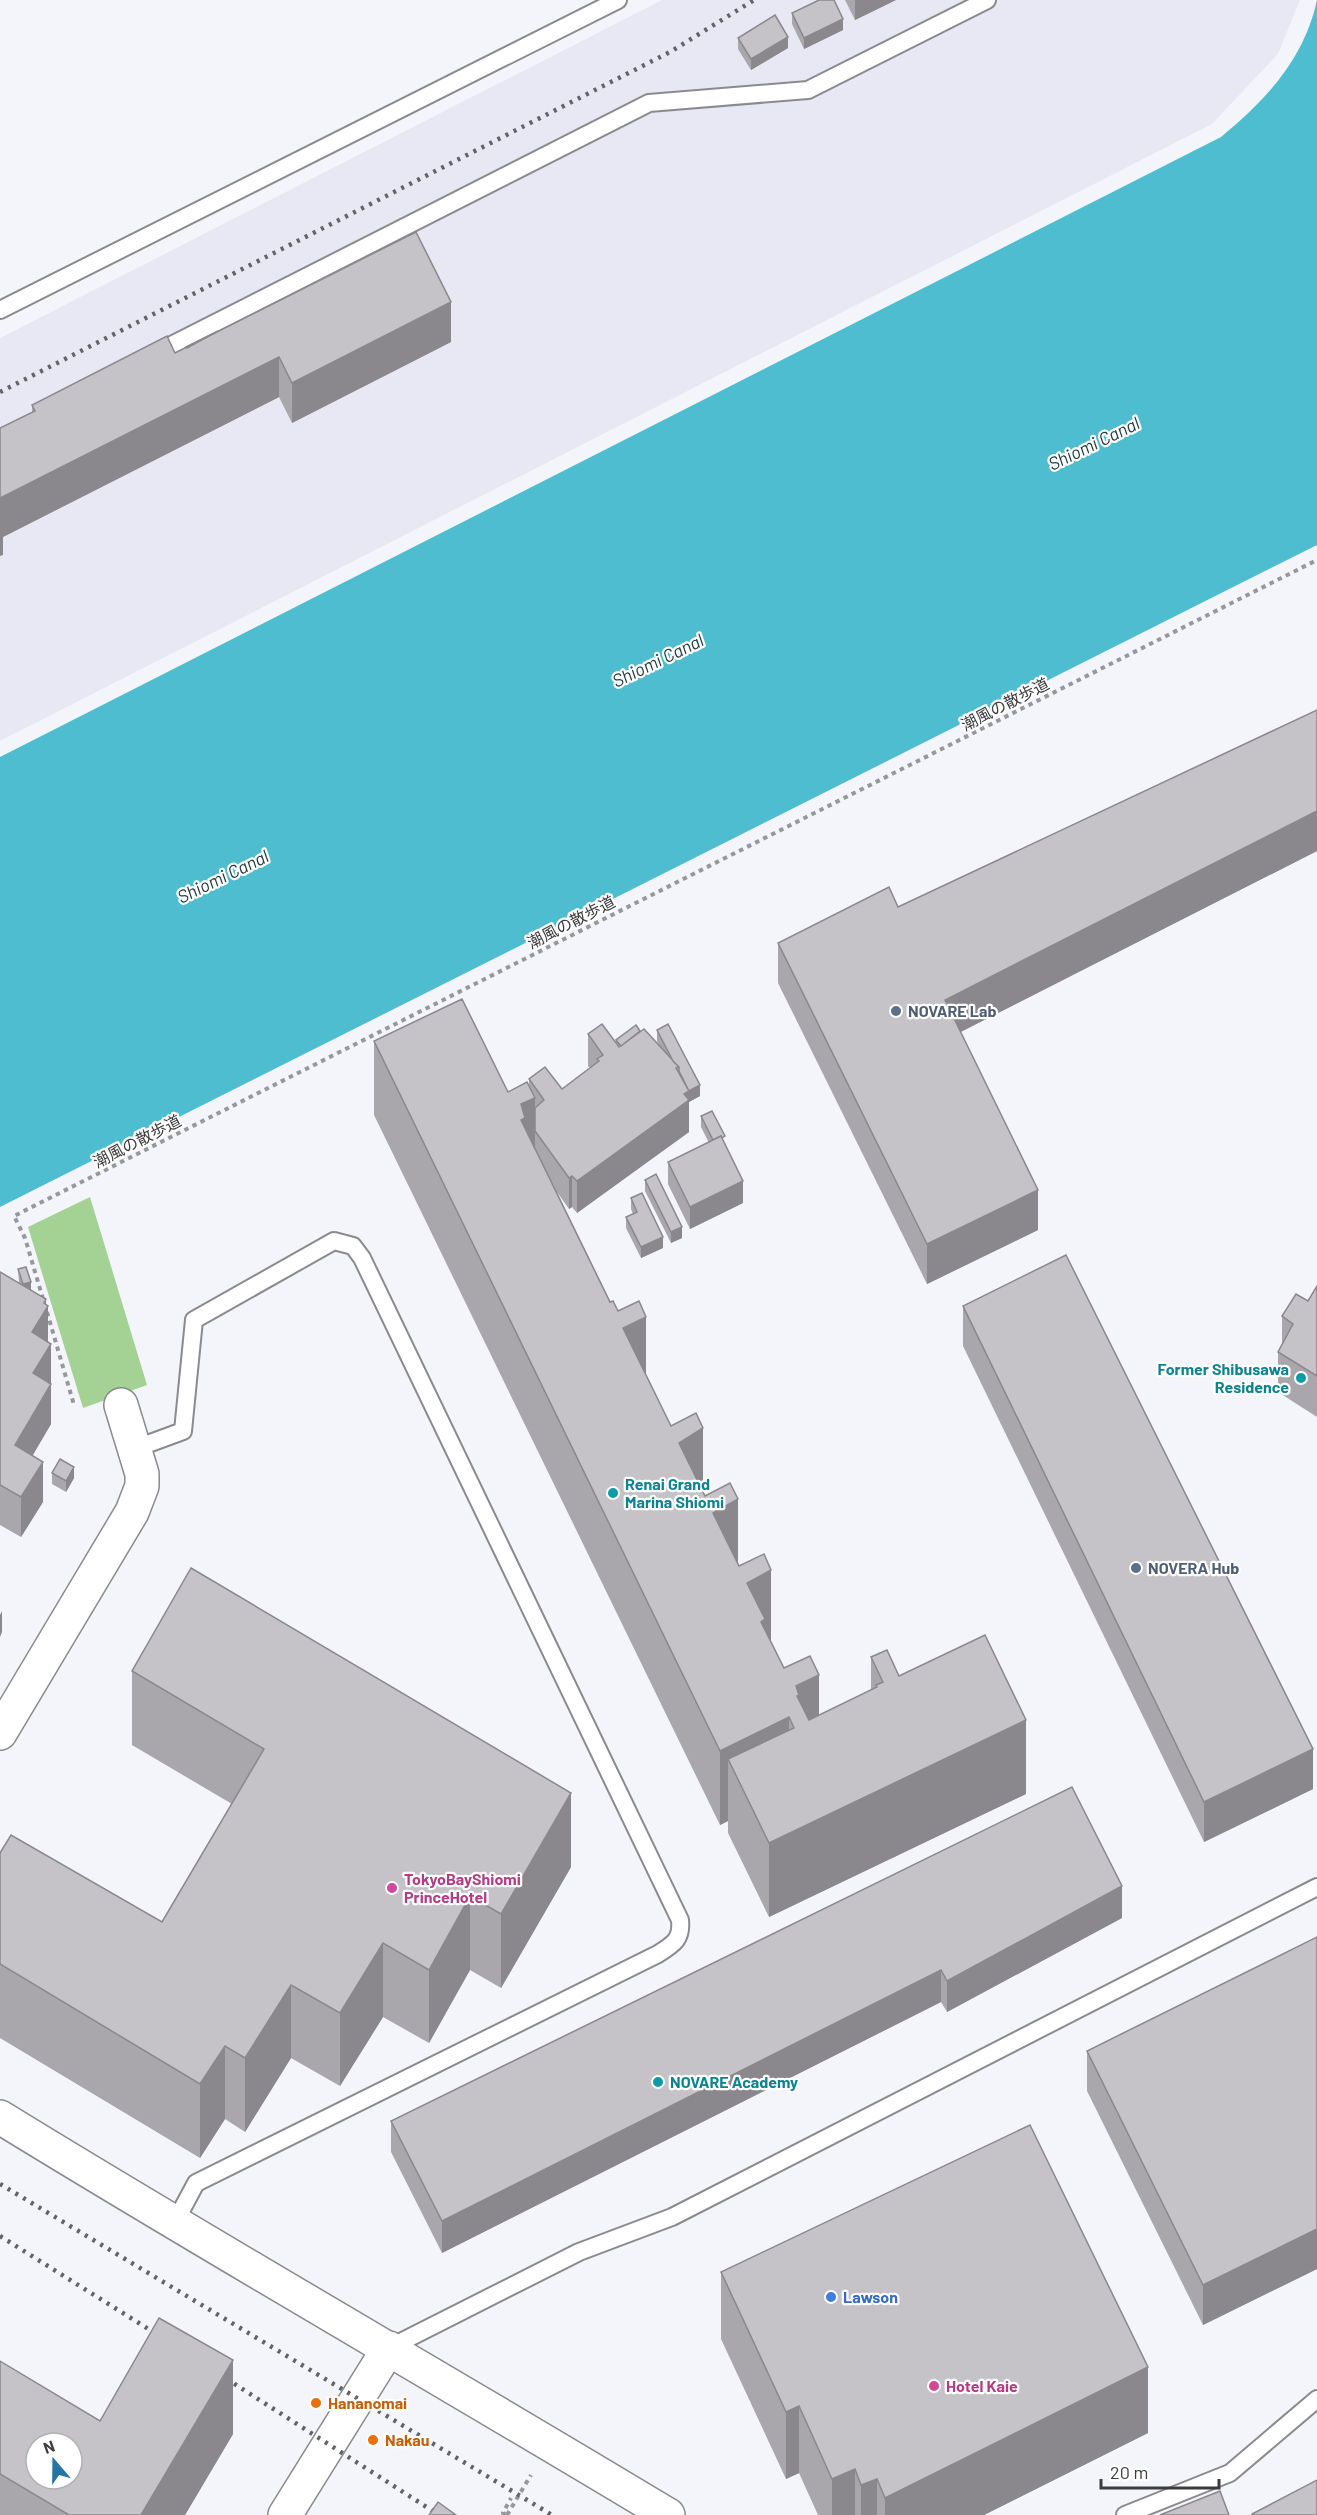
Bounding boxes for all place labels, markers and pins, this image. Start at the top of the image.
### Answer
place label: NOVARE Lab [908,1001,996,1020]
marker: NOVARE Lab [889,1004,903,1018]
place label: Former Shibusawa Residence [1158,1359,1289,1396]
marker: Former Shibusawa Residence [1294,1371,1308,1385]
place label: Renai Grand Marina Shiomi [625,1474,724,1511]
marker: Renai Grand Marina Shiomi [606,1486,620,1500]
place label: NOVERA Hub [1148,1558,1239,1577]
marker: NOVERA Hub [1129,1561,1143,1575]
place label: TokyoBayShiomi PrinceHotel [404,1869,521,1906]
marker: TokyoBayShiomi PrinceHotel [385,1881,399,1895]
place label: NOVARE Academy [670,2072,798,2091]
marker: NOVARE Academy [651,2075,665,2089]
place label: Lawson [843,2287,898,2306]
marker: Lawson [824,2290,838,2304]
place label: Hotel Kaie [946,2376,1018,2395]
marker: Hotel Kaie [927,2379,941,2393]
place label: Hananomai [328,2393,407,2412]
marker: Hananomai [309,2396,323,2410]
place label: Nakau [385,2430,429,2449]
marker: Nakau [366,2433,380,2447]

